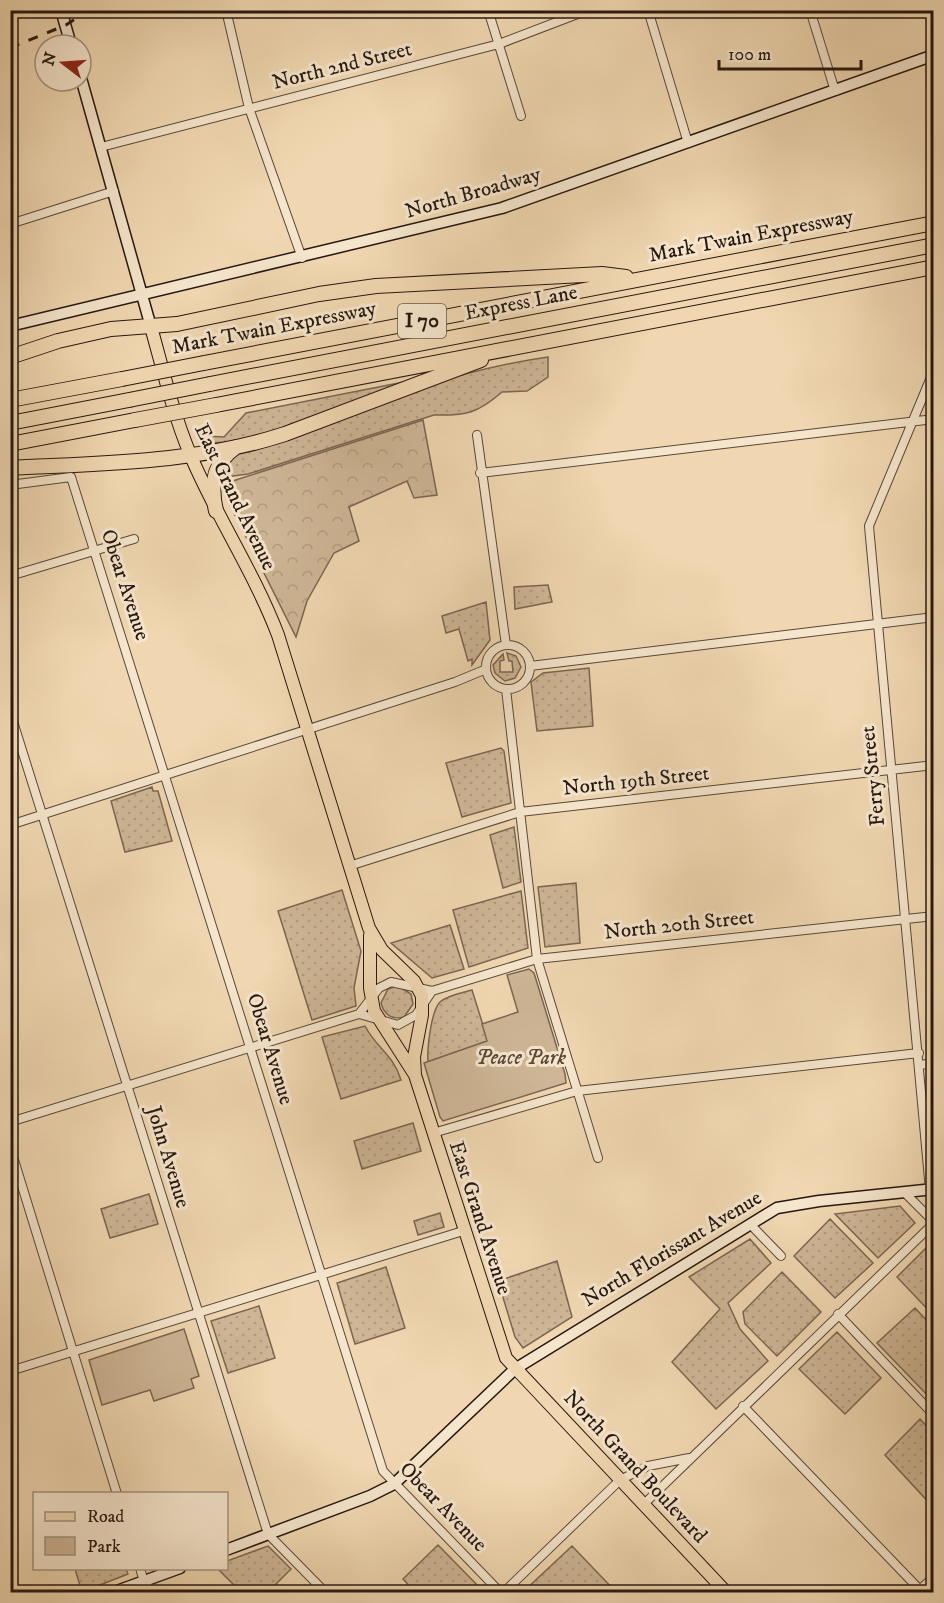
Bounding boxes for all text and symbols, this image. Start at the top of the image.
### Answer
north arrow [33,33,93,93]
scale bar [719,33,862,71]
street label: North 2nd Street [270,36,415,96]
text: 100 m [728,44,771,66]
text: N [38,50,61,68]
street label: North Broadway [402,161,545,225]
street label: Mark Twain Expressway [647,203,856,269]
street label: Express Lane [462,279,580,327]
street label: Mark Twain Expressway [170,295,379,361]
road number: I 70 [398,304,446,338]
street label: East Grand Avenue [188,419,282,575]
street label: Obear Avenue [95,526,155,644]
street label: Ferry Street [855,724,891,827]
street label: North 19th Street [562,760,711,802]
street label: North 20th Street [603,904,755,946]
street label: Obear Avenue [241,990,299,1108]
park label: Peace Park [476,1045,566,1071]
street label: John Avenue [140,1101,196,1211]
street label: East Grand Avenue [443,1138,517,1298]
street label: North Florissant Avenue [577,1185,767,1313]
street label: North Grand Boulevard [558,1385,713,1549]
street label: Obear Avenue [394,1457,493,1558]
legend [33,1492,228,1570]
text: Road [87,1506,124,1528]
text: Park [87,1536,121,1558]

